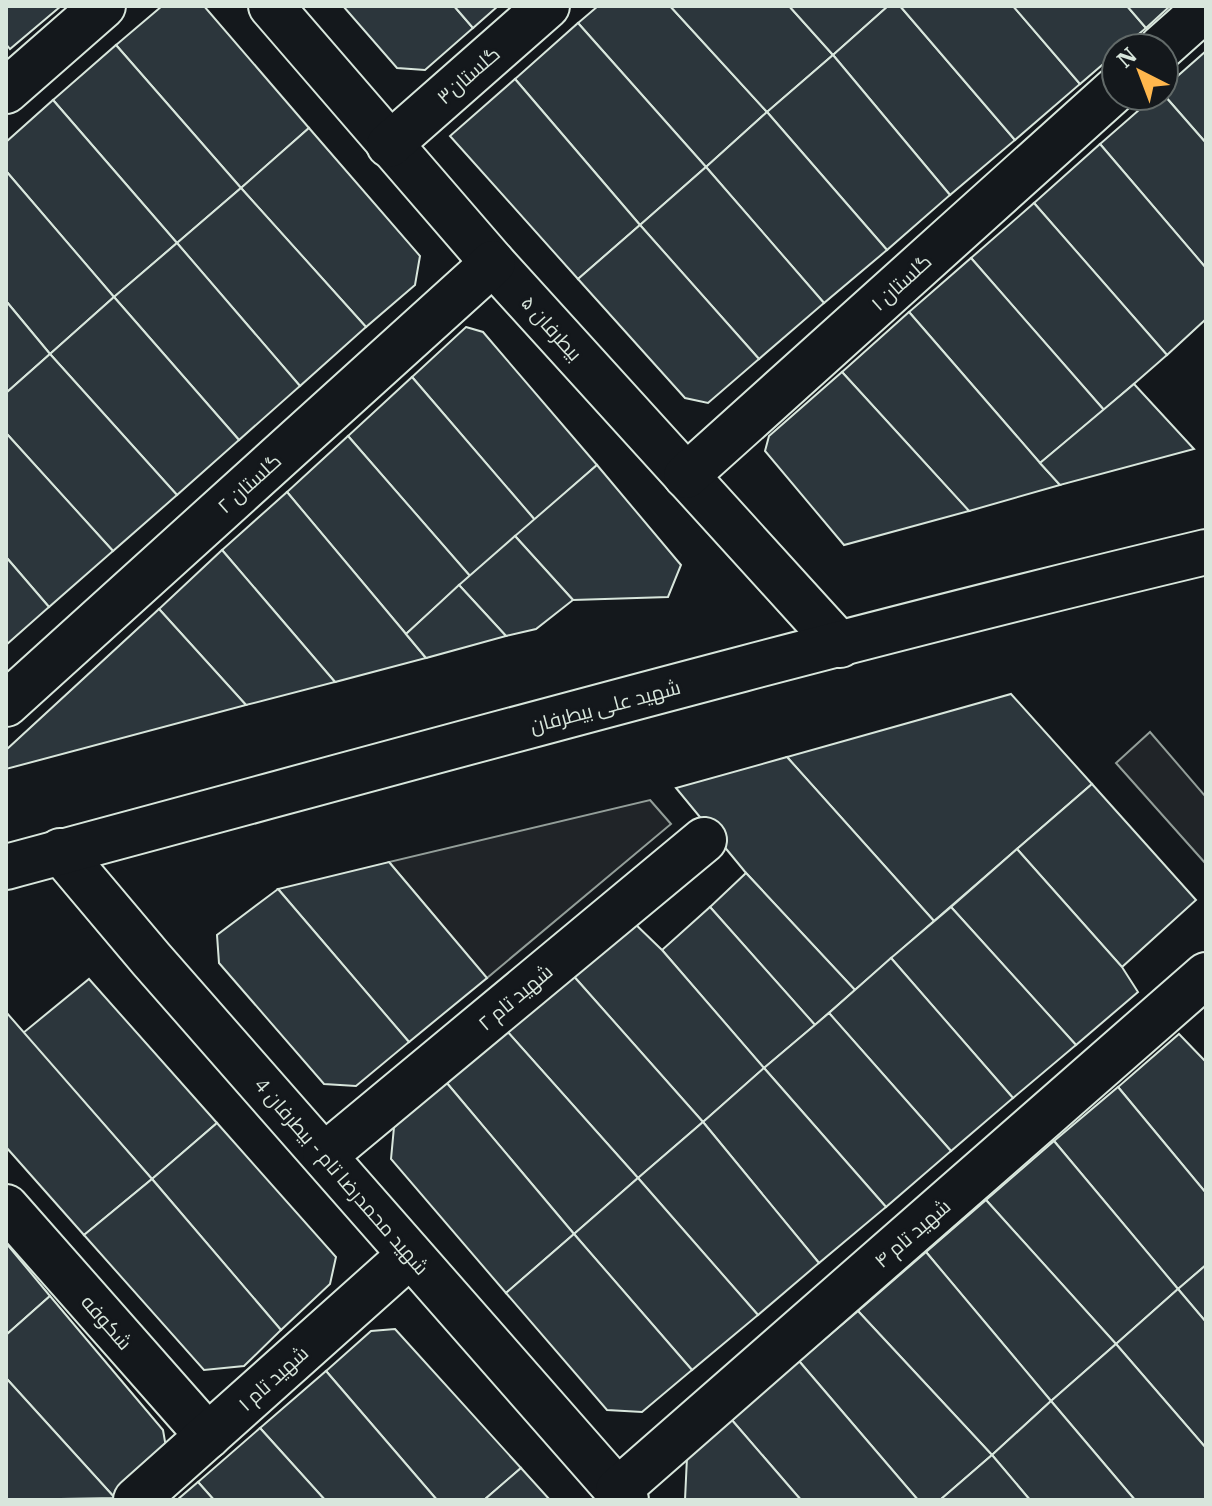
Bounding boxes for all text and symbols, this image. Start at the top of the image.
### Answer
north arrow [1100,32,1180,112]
street label: گلستان۳ [431,40,505,110]
text: N [1110,40,1142,73]
street label: گلستان ۱ [865,248,937,316]
street label: بیطرفان ۵ [515,290,589,366]
street label: گلستان ۲ [211,447,287,519]
street label: شهید علی بیطرفان [527,673,683,739]
street label: شهید تام ۲ [472,958,559,1037]
street label: شهید محمدرضا تام - بیطرفان 4 [248,1072,435,1281]
street label: شهید تام ۴ [868,1192,956,1274]
street label: شکوفه [75,1289,139,1355]
street label: شهید تام ۱ [232,1339,314,1417]

